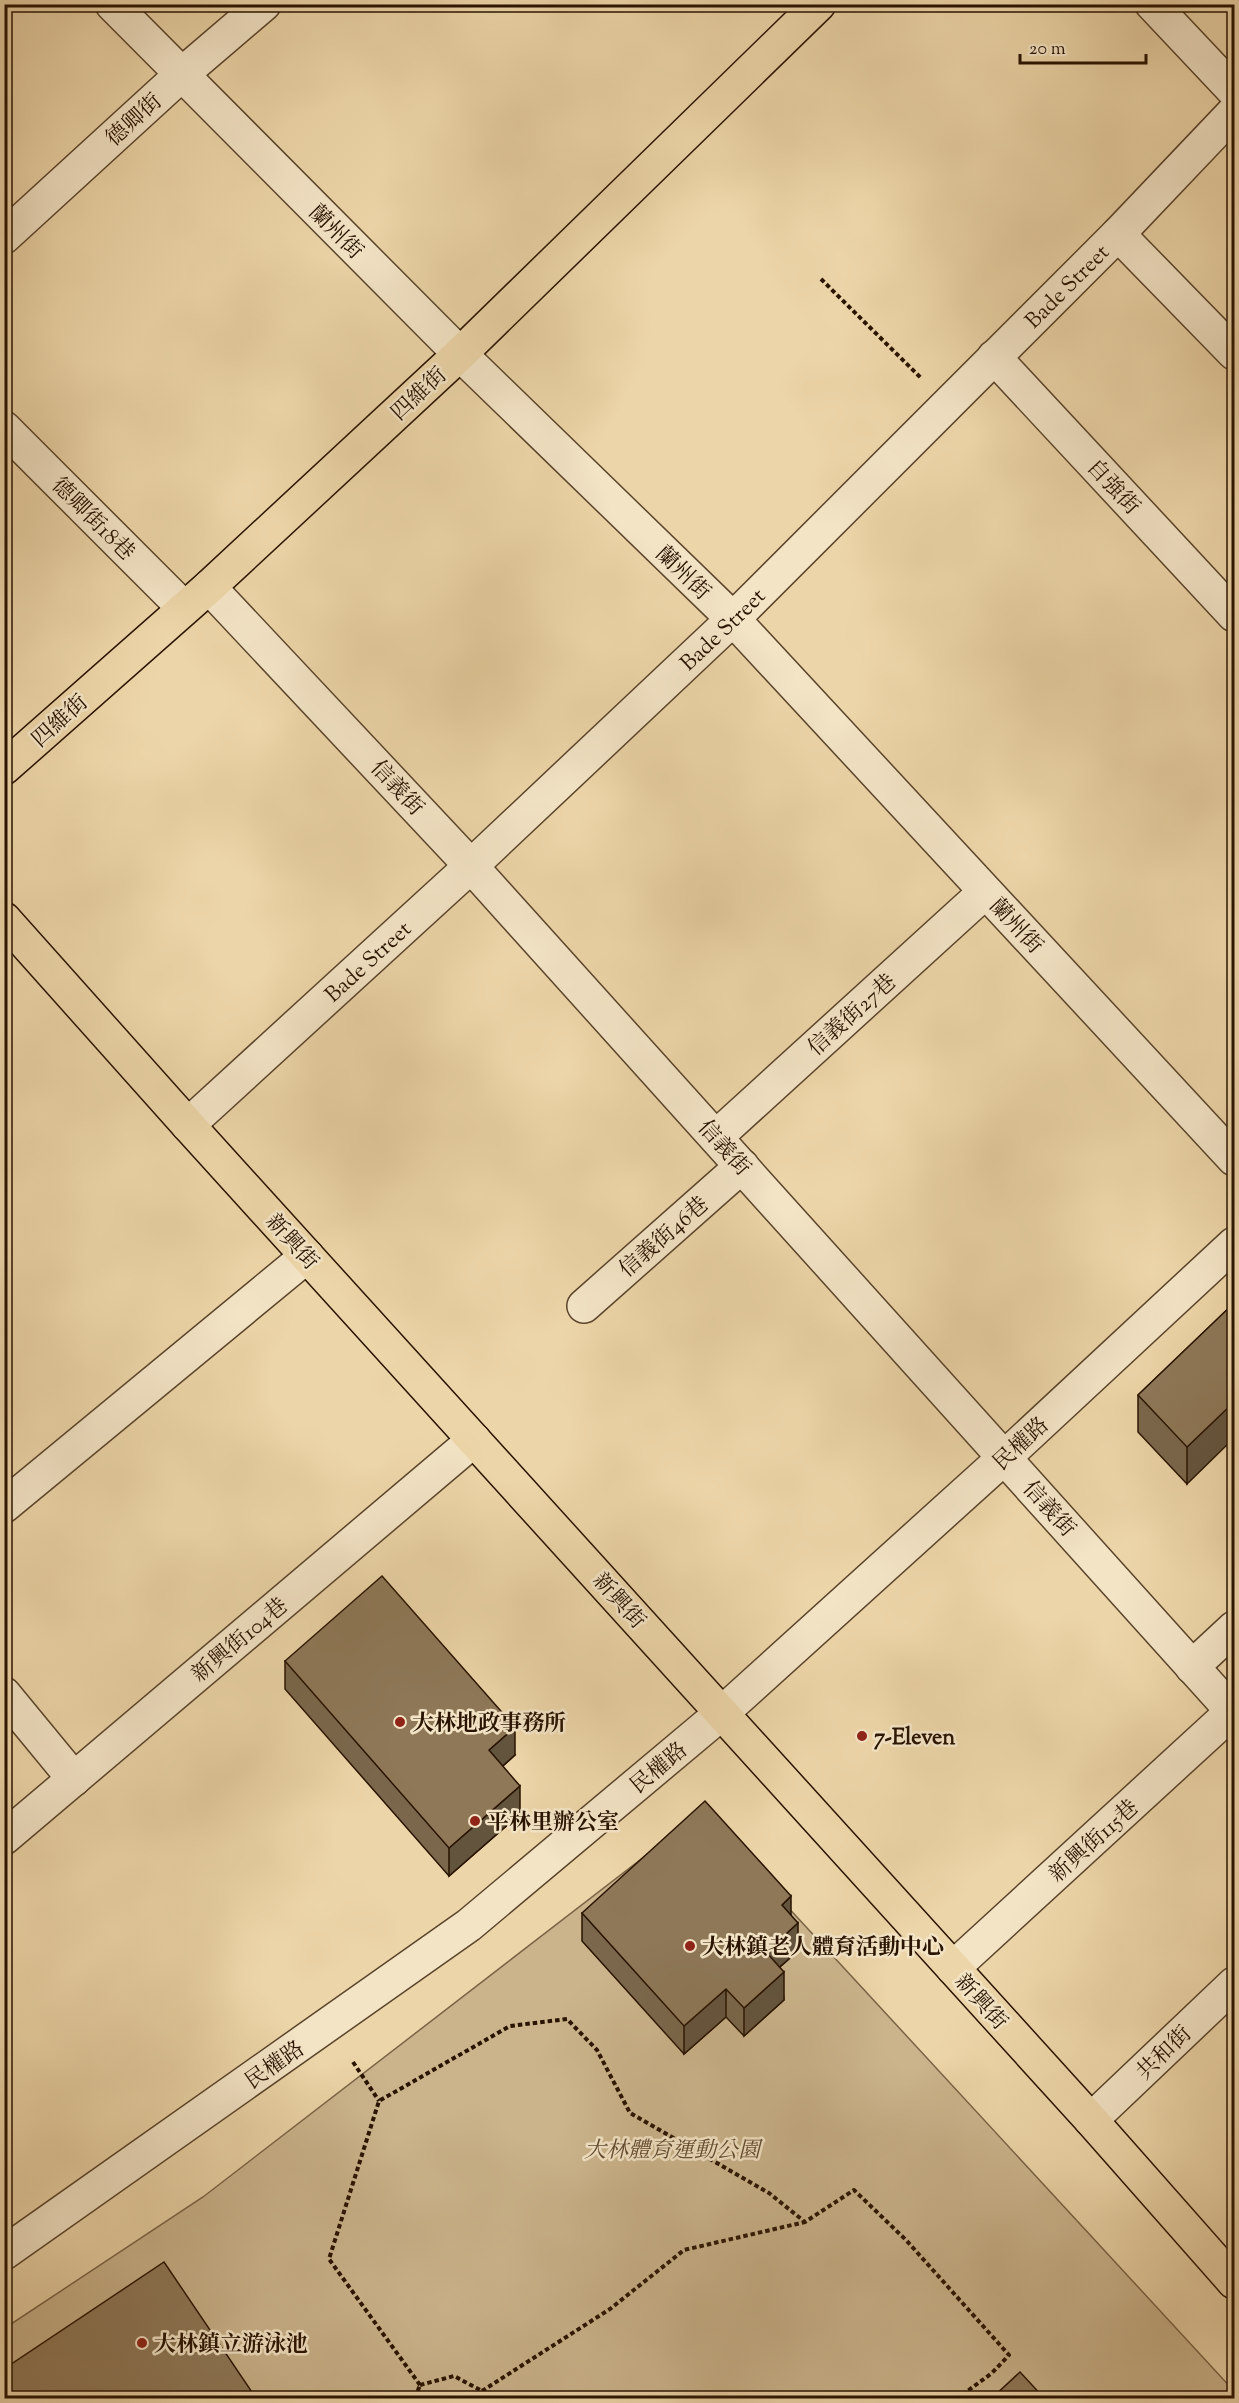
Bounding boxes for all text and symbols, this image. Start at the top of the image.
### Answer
scale bar [1020,27,1146,65]
text: 20 m [1029,37,1066,63]
street label: 德卿街 [100,87,170,155]
street label: 蘭州街 [300,198,370,268]
street label: Bade Street [1019,238,1118,337]
street label: 四維街 [385,361,455,429]
street label: 自強街 [1078,453,1146,523]
street label: 德卿街18巷 [43,471,141,569]
street label: 蘭州街 [647,540,717,609]
street label: Bade Street [674,582,774,680]
street label: 四維街 [26,688,96,756]
street label: 信義街 [362,754,430,824]
street label: 蘭州街 [981,892,1049,962]
street label: Bade Street [319,915,420,1011]
street label: 信義街27巷 [802,968,904,1065]
street label: 信義街 [689,1114,757,1184]
street label: 信義街46巷 [613,1190,717,1286]
street label: 新興街 [257,1208,325,1278]
street label: 民權路 [987,1411,1057,1479]
street label: 信義街 [1014,1475,1082,1545]
street label: 新興街 [584,1567,652,1637]
street label: 新興街104巷 [186,1591,296,1691]
place label: 大林地政事務所 [412,1709,566,1741]
marker: 大林地政事務所 [393,1715,407,1729]
place label: 7-Eleven [874,1723,955,1755]
marker: 7-Eleven [855,1729,869,1743]
street label: 民權路 [624,1736,695,1803]
street label: 新興街115巷 [1043,1793,1147,1891]
place label: 平林里辦公室 [487,1808,619,1840]
marker: 平林里辦公室 [468,1814,482,1828]
place label: 大林鎮老人體育活動中心 [702,1933,944,1965]
marker: 大林鎮老人體育活動中心 [683,1939,697,1953]
street label: 新興街 [946,1968,1014,2038]
street label: 共和街 [1130,2020,1200,2089]
street label: 民權路 [240,2034,312,2098]
park label: 大林體育運動公園 [584,2136,763,2168]
place label: 大林鎮立游泳池 [154,2330,308,2362]
marker: 大林鎮立游泳池 [135,2336,149,2350]

